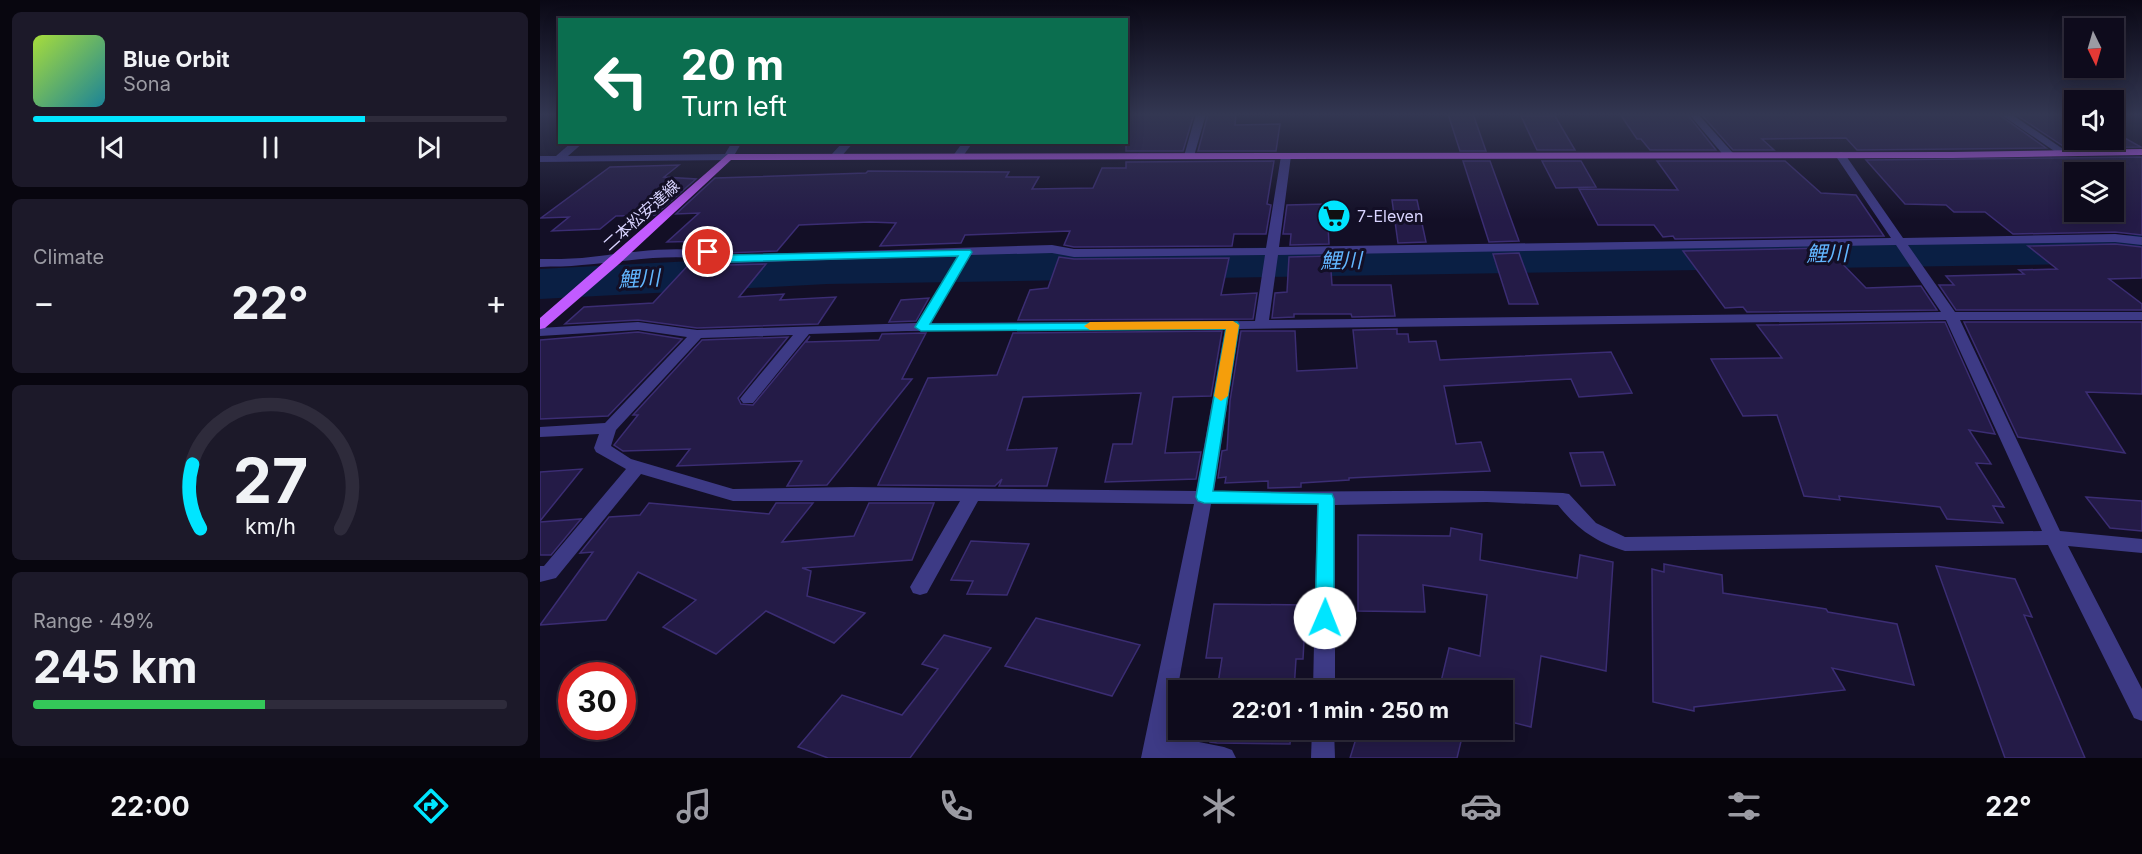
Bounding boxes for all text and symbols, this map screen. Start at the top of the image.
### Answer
north arrow [2064,18,2124,78]
map controls [2064,18,2124,222]
text: 20 m [681,39,784,90]
icon: left [582,42,660,120]
text: Blue Orbit [123,46,230,72]
text: Sona [123,72,171,96]
text: Turn left [681,90,787,123]
button: sound [2064,90,2124,150]
icon: previous [96,131,129,164]
icon: pause [254,131,287,164]
icon: next [412,131,445,164]
button: layers [2064,162,2124,222]
street label: 二本松安達線 [599,175,683,255]
supermarket icon: 7-Eleven [1316,198,1352,234]
place label: 7-Eleven [1357,206,1423,226]
pin [682,226,733,277]
icon: arrive [691,235,724,268]
water label: 鯉川 [1806,241,1850,266]
text: Climate [33,245,104,269]
water label: 鯉川 [1320,248,1364,273]
water label: 鯉川 [617,265,663,292]
text: 22° [231,275,309,330]
text: − [33,282,55,322]
text: + [485,282,507,322]
text: 27 [232,443,308,518]
text: km/h [245,514,295,540]
position arrow [1293,586,1357,650]
text: Range · 49% [33,609,155,633]
text: 245 km [33,639,198,694]
speed limit sign: 30 [558,662,636,740]
text: 22:01 · 1 min · 250 m [1232,697,1449,723]
icon: directions [410,785,452,827]
icon: music [673,785,715,827]
icon: phone [935,785,977,827]
icon: climate [1198,785,1240,827]
icon: car [1460,785,1502,827]
icon: filters [1723,785,1765,827]
text: 22:00 [110,790,190,823]
text: 22° [1985,790,2032,823]

